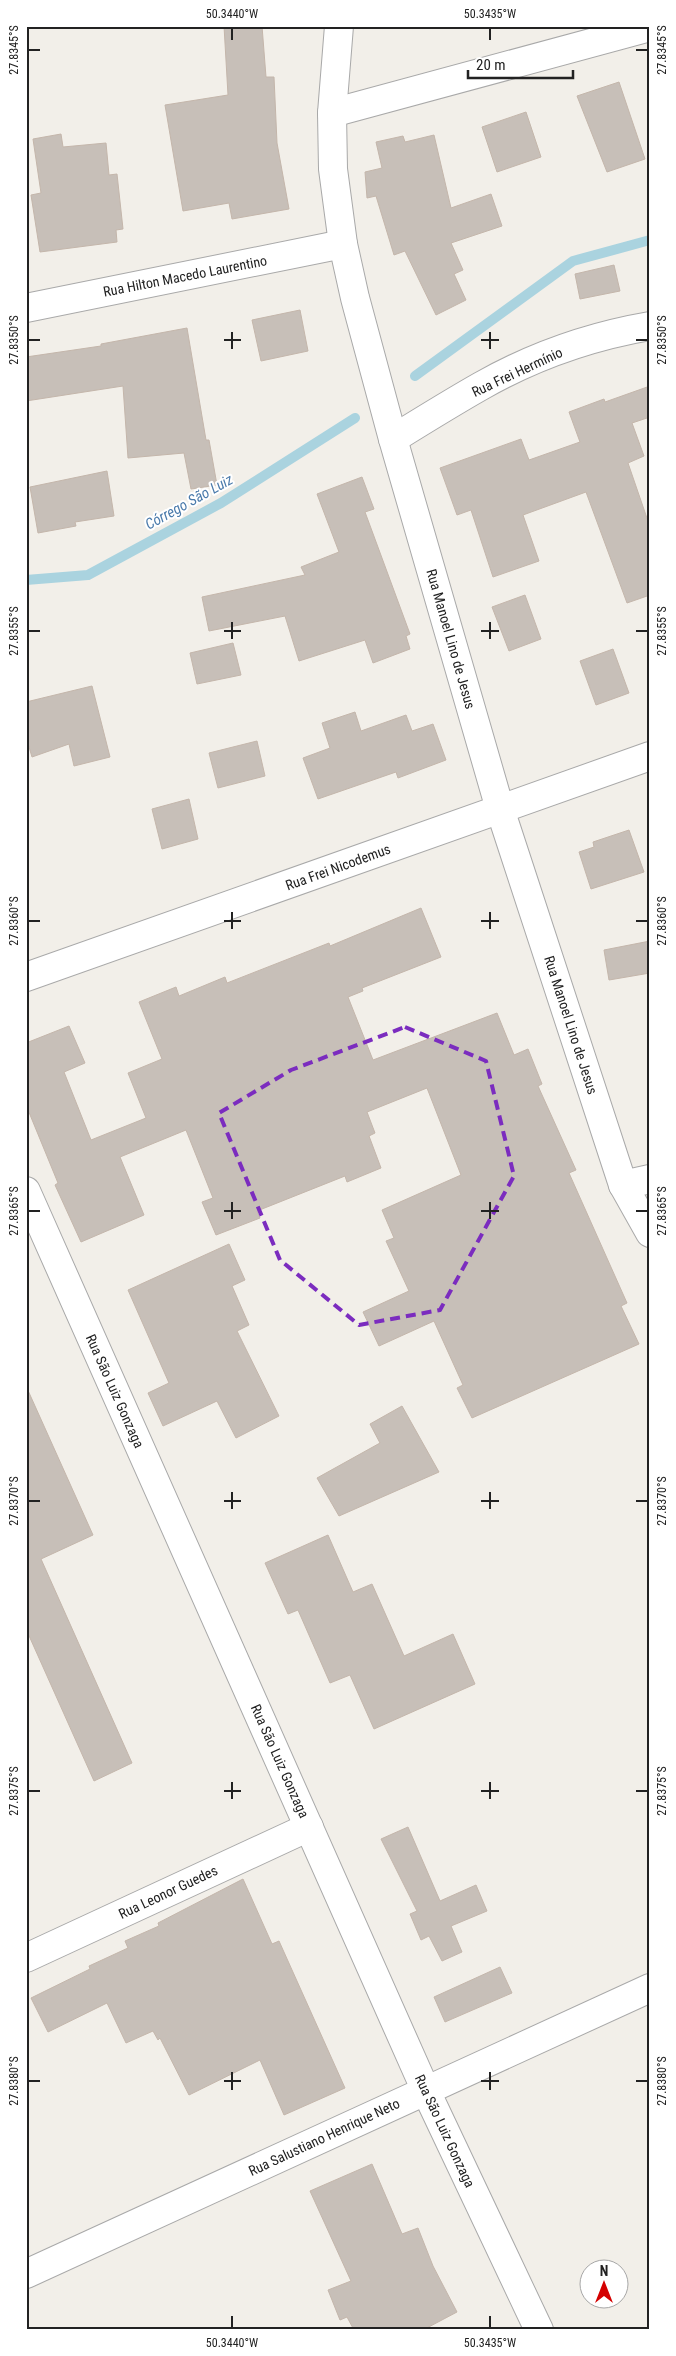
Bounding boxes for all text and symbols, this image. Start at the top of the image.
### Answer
text: 50.3440°W [206,7,258,21]
text: 50.3435°W [464,7,516,21]
text: 27.8345°S [7,25,21,75]
text: 27.8345°S [655,25,669,75]
scale bar [468,48,574,80]
text: 20 m [476,56,506,74]
street label: Rua Hilton Macedo Laurentino [102,252,268,300]
text: 27.8350°S [7,315,21,365]
text: 27.8350°S [655,315,669,365]
street label: Rua Frei Hermínio [469,344,565,400]
water label: Córrego São Luiz [142,470,237,534]
street label: Rua Manoel Lino de Jesus [423,567,479,711]
text: 27.8355°S [7,606,21,656]
text: 27.8355°S [655,606,669,656]
street label: Rua Frei Nicodemus [283,841,393,893]
text: 27.8360°S [7,896,21,946]
text: 27.8360°S [655,896,669,946]
street label: Rua Manoel Lino de Jesus [541,954,601,1096]
text: 27.8365°S [7,1186,21,1236]
text: 27.8365°S [655,1186,669,1236]
street label: Rua São Luiz Gonzaga [83,1332,147,1450]
text: 27.8370°S [7,1476,21,1526]
text: 27.8370°S [655,1476,669,1526]
street label: Rua São Luiz Gonzaga [248,1702,312,1820]
text: 27.8375°S [7,1766,21,1816]
text: 27.8375°S [655,1766,669,1816]
street label: Rua Leonor Guedes [116,1862,220,1922]
text: 27.8380°S [7,2056,21,2106]
text: 27.8380°S [655,2056,669,2106]
street label: Rua São Luiz Gonzaga [412,2072,478,2190]
street label: Rua Salustiano Henrique Neto [246,2095,402,2179]
north arrow [578,2258,628,2308]
text: N [600,2263,608,2279]
text: 50.3440°W [206,2336,258,2350]
text: 50.3435°W [464,2336,516,2350]

